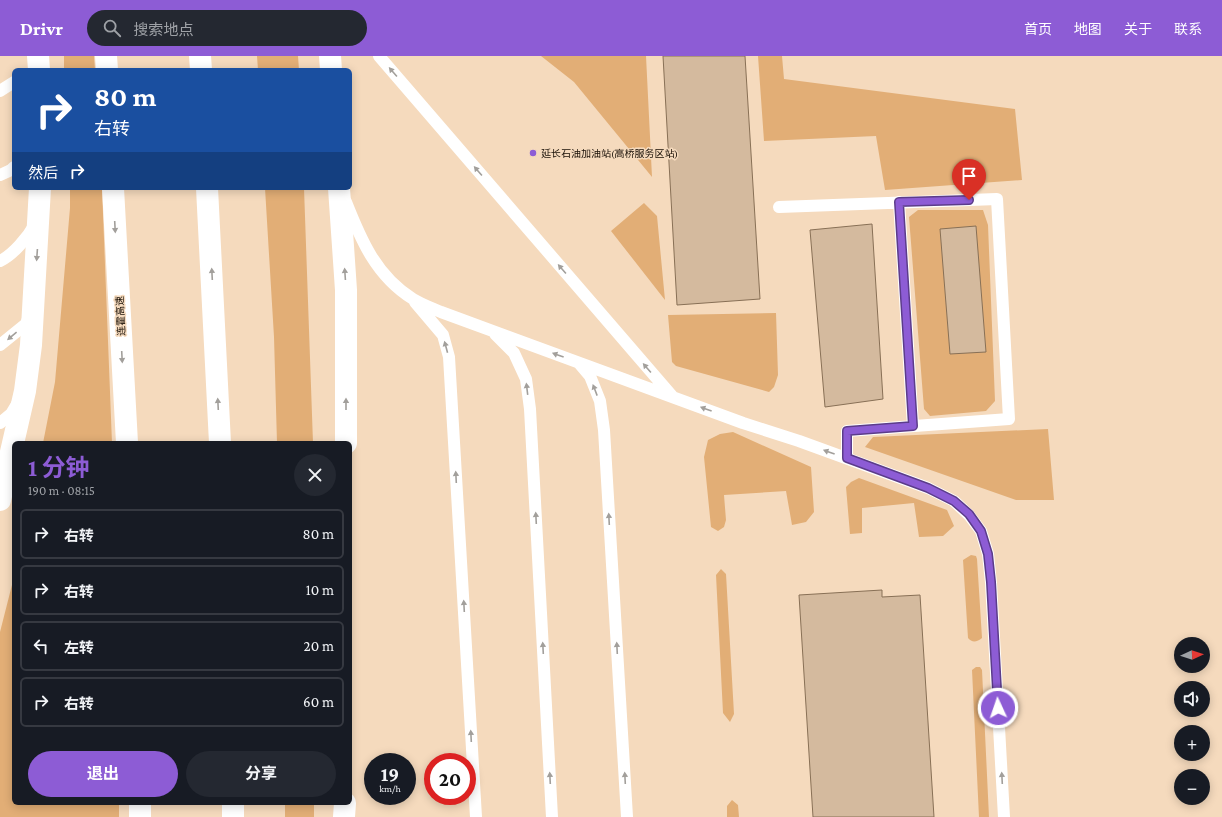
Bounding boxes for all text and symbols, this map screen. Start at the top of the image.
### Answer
search box [87,10,367,46]
icon: search [101,17,123,39]
text: Drivr [20,18,63,39]
text: 首页 [1024,21,1052,37]
text: 地图 [1074,21,1102,37]
text: 关于 [1124,21,1152,37]
text: 联系 [1174,21,1202,37]
text: 搜索地点 [133,22,193,38]
one-way arrow [388,67,397,78]
text: 80 m [94,81,156,112]
icon: right [28,84,80,136]
text: 右转 [94,119,130,139]
marker: 延长石油加油站(高桥服务区站) [528,148,538,158]
place label: 延长石油加油站(高桥服务区站) [541,148,678,160]
pin [952,159,986,200]
icon: right [66,160,88,182]
text: 然后 [28,165,58,181]
icon: arrive [958,165,980,187]
one-way arrow [473,166,482,176]
one-way arrow [112,221,119,233]
one-way arrow [34,249,40,262]
one-way arrow [558,264,567,275]
one-way arrow [208,268,215,280]
one-way arrow [341,268,348,280]
street label: 连霍高速 [114,296,127,336]
one-way arrow [6,332,17,341]
one-way arrow [443,341,449,353]
one-way arrow [119,351,126,363]
one-way arrow [551,351,563,357]
one-way arrow [643,362,652,373]
one-way arrow [524,383,530,395]
one-way arrow [592,383,598,395]
one-way arrow [343,397,349,410]
one-way arrow [215,398,222,410]
one-way arrow [699,406,711,412]
one-way arrow [822,448,834,454]
text: 1 分钟 [28,454,90,481]
button: close [294,454,336,496]
one-way arrow [452,471,459,483]
text: 190 m · 08:15 [28,483,95,498]
one-way arrow [532,512,539,524]
one-way arrow [606,513,613,525]
icon: right [30,523,52,545]
text: 80 m [303,526,334,542]
text: 右转 [64,528,94,544]
icon: right [30,579,52,601]
text: 10 m [306,582,334,598]
text: 右转 [64,584,94,600]
one-way arrow [460,600,467,612]
icon: left [30,635,52,657]
north arrow [1174,637,1210,673]
map controls [1174,637,1210,805]
text: 20 m [304,638,334,654]
text: 左转 [64,640,94,656]
one-way arrow [540,641,546,654]
one-way arrow [614,641,620,654]
button: sound [1174,681,1210,717]
position arrow [977,687,1019,729]
icon: right [30,691,52,713]
text: 60 m [303,694,334,710]
text: 右转 [64,696,94,712]
button: + [1174,725,1210,761]
one-way arrow [468,730,475,742]
button: 退出 [28,751,178,797]
button: 分享 [186,751,336,797]
speed limit sign: 20 [424,753,476,805]
text: 19 [381,763,399,785]
button: − [1174,769,1210,805]
one-way arrow [547,772,554,784]
one-way arrow [621,772,628,784]
one-way arrow [998,772,1005,784]
text: km/h [379,783,401,794]

